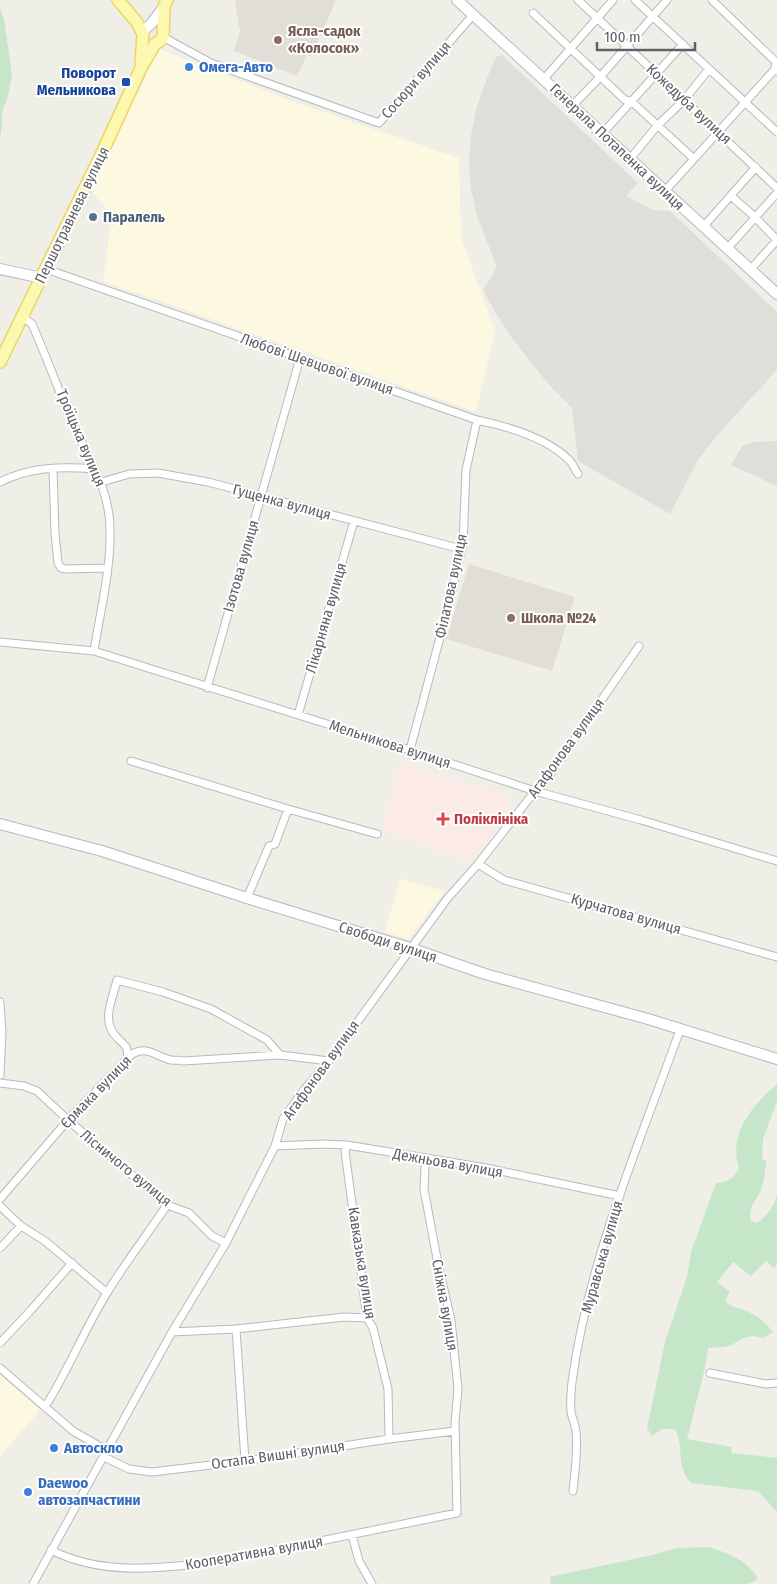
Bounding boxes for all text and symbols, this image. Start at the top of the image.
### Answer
scale bar [597,20,694,52]
place label: Ясла-садок «Колосок» [288,22,361,57]
text: 100 m [604,28,641,46]
marker: Ясла-садок «Колосок» [272,34,284,46]
street label: Сосюри вулиця [377,38,455,122]
place label: Омега-Авто [199,58,273,76]
street label: Кожедуба вулиця [643,60,735,148]
marker: Омега-Авто [183,61,195,73]
place label: Поворот Мельникова [37,64,117,99]
marker: Поворот Мельникова [120,76,132,88]
street label: Генерала Потапенка вулиця [546,80,688,214]
street label: Першотравнева вулиця [31,144,113,286]
place label: Паралель [103,208,165,226]
marker: Паралель [87,211,99,223]
street label: Любові Шевцової вулиця [238,329,396,399]
street label: Троїцька вулиця [52,387,110,489]
street label: Гущенка вулиця [231,480,333,524]
street label: Ізотова вулиця [219,518,263,614]
street label: Філатова вулиця [431,532,471,640]
street label: Лікарняна вулиця [302,561,350,675]
place label: Школа №24 [521,609,597,627]
marker: Школа №24 [505,612,517,624]
street label: Агафонова вулиця [524,695,608,801]
street label: Мельникова вулиця [327,716,453,772]
place label: Поліклініка [454,810,529,828]
marker: Поліклініка [436,812,450,826]
street label: Курчатова вулиця [569,890,683,938]
street label: Свободи вулиця [337,918,439,966]
street label: Агафонова вулиця [279,1017,363,1123]
street label: Єрмака вулиця [57,1052,135,1132]
street label: Лісничого вулиця [77,1126,175,1210]
street label: Дежньова вулиця [391,1144,504,1182]
street label: Муравська вулиця [577,1199,627,1315]
street label: Кавказька вулиця [344,1206,380,1320]
street label: Сніжна вулиця [428,1258,462,1352]
street label: Остапа Вишні вулиця [210,1437,346,1473]
place label: Автоскло [63,1439,123,1457]
marker: Автоскло [48,1442,60,1454]
place label: Daewoo автозапчастини [38,1474,140,1509]
marker: Daewoo автозапчастини [22,1486,34,1498]
street label: Кооперативна вулиця [184,1532,324,1574]

